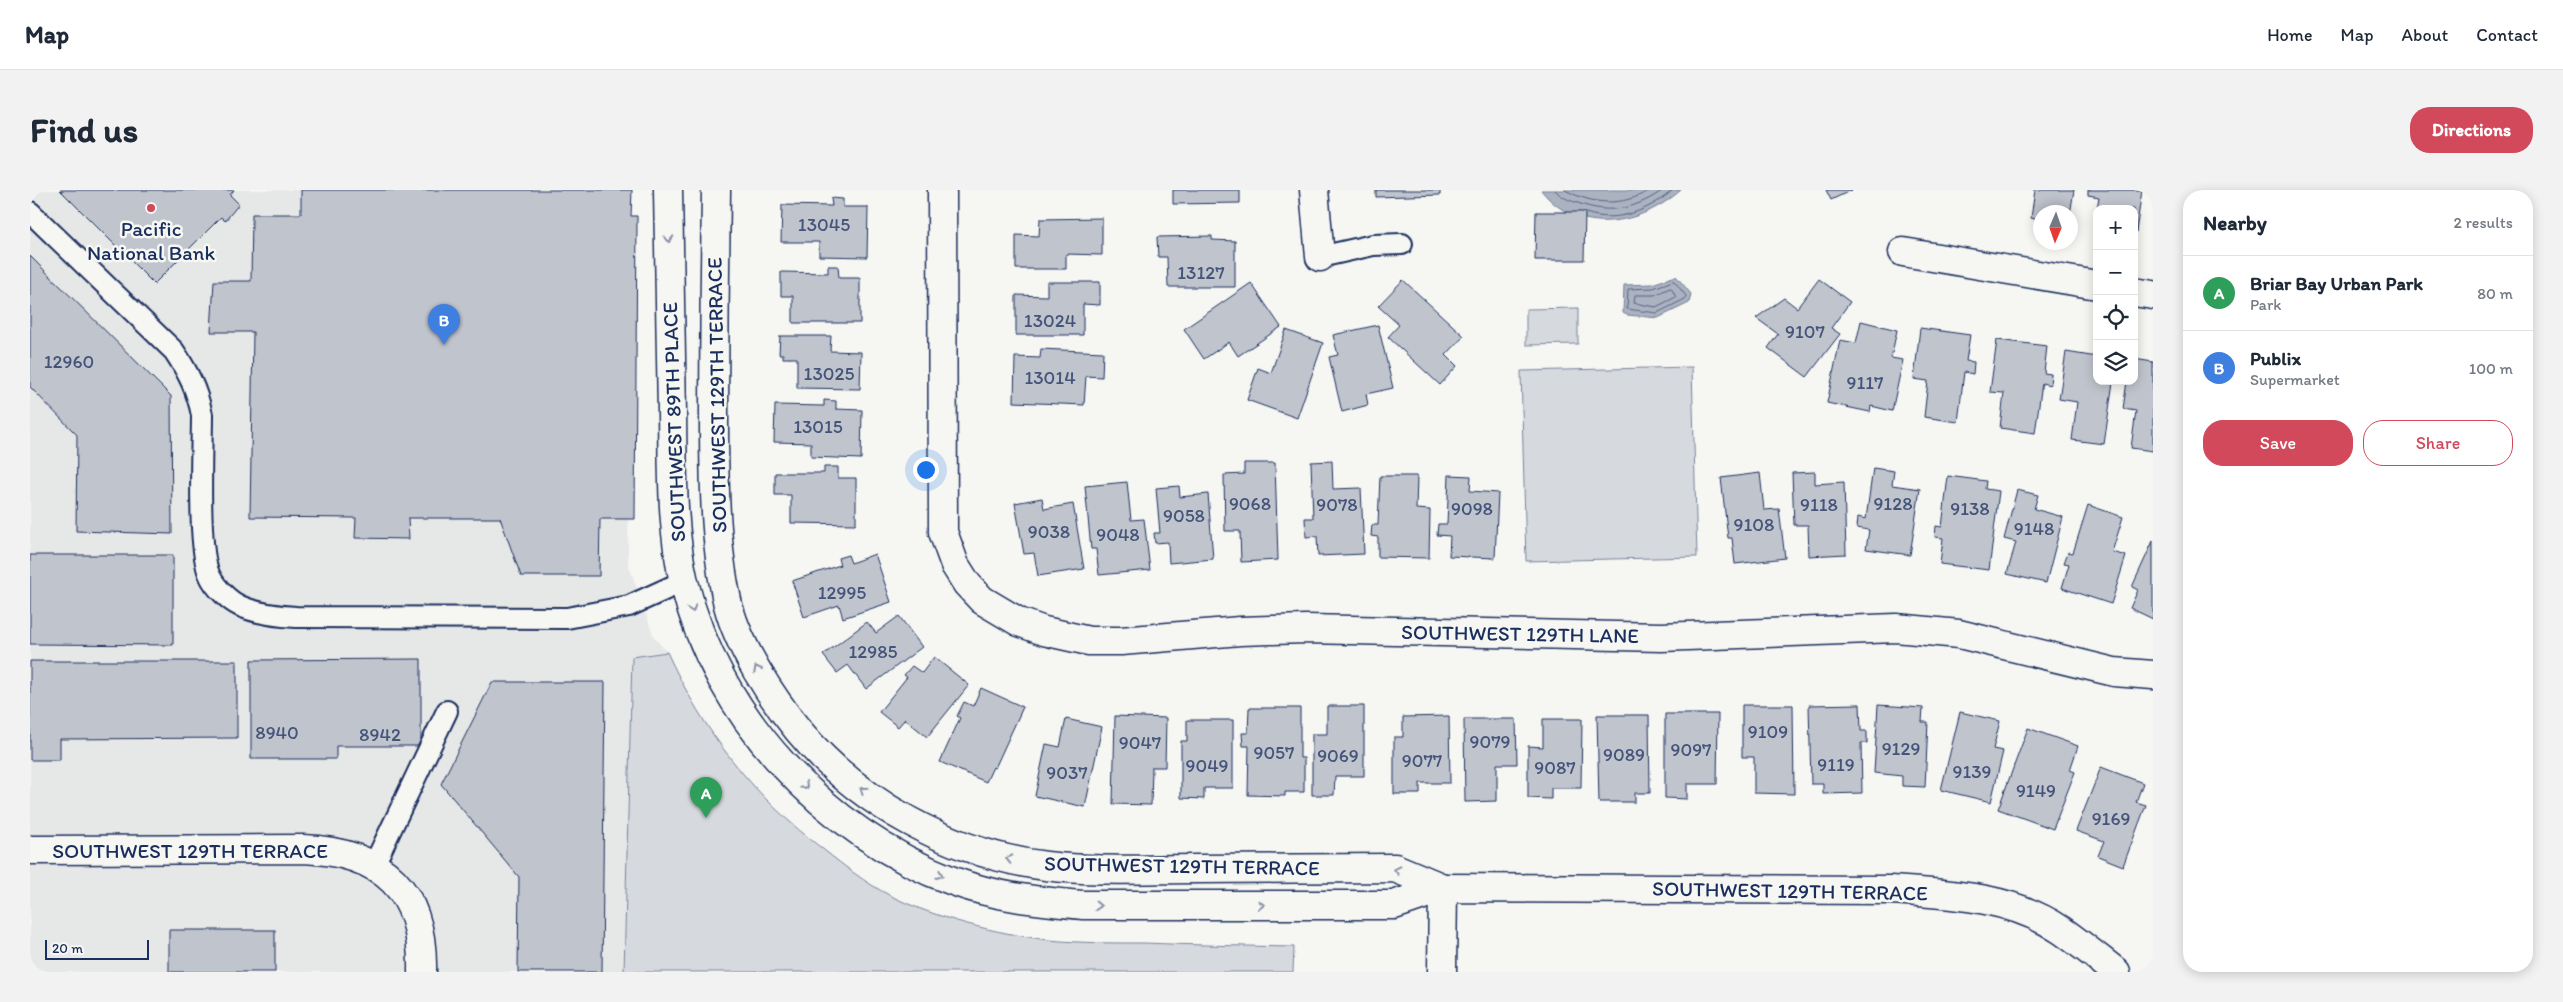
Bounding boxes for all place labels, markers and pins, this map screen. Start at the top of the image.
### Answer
marker: Pacific National Bank [145,202,157,214]
place label: Pacific National Bank [87,216,215,265]
pin: B [428,304,460,345]
pin: A [690,777,722,818]

